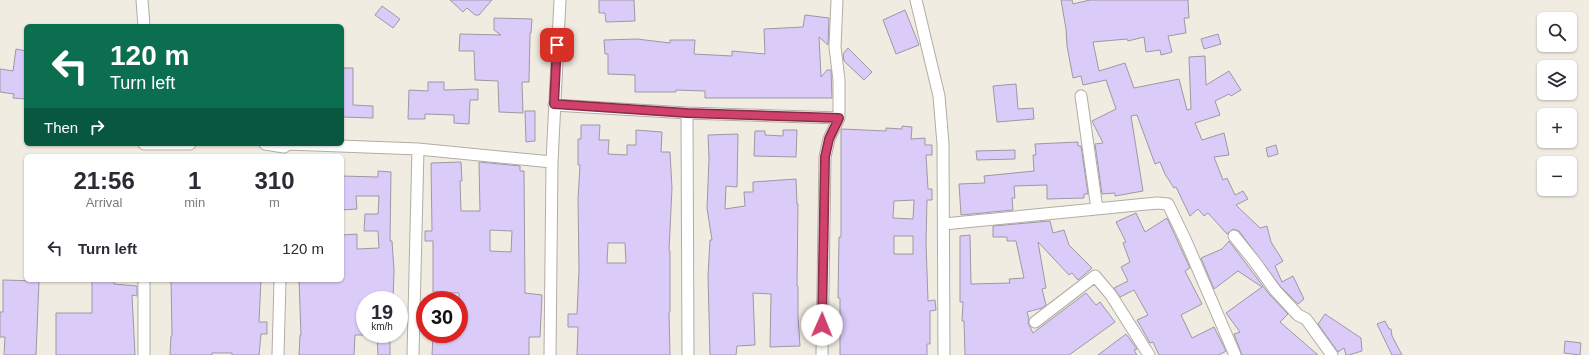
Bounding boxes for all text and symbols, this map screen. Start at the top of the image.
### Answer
map controls [1537,12,1577,196]
button: search [1537,12,1577,52]
pin [540,28,574,62]
icon: arrive [546,34,568,56]
icon: left [44,40,96,92]
text: 120 m [110,40,189,71]
button: layers [1537,60,1577,100]
text: Turn left [110,73,175,93]
button: + [1537,108,1577,148]
icon: right [86,116,108,138]
text: Then [44,119,78,136]
button: − [1537,156,1577,196]
text: 21:56 [73,167,135,194]
text: 1 [188,167,201,194]
text: 310 [255,167,295,194]
text: Arrival [86,195,123,210]
text: min [184,195,205,210]
text: m [269,195,280,210]
icon: left [44,237,66,259]
text: Turn left [78,240,137,257]
text: 120 m [282,240,324,257]
speed limit sign: 30 [416,291,468,343]
text: 19 [371,301,393,323]
position arrow [801,304,843,346]
text: km/h [371,321,393,332]

